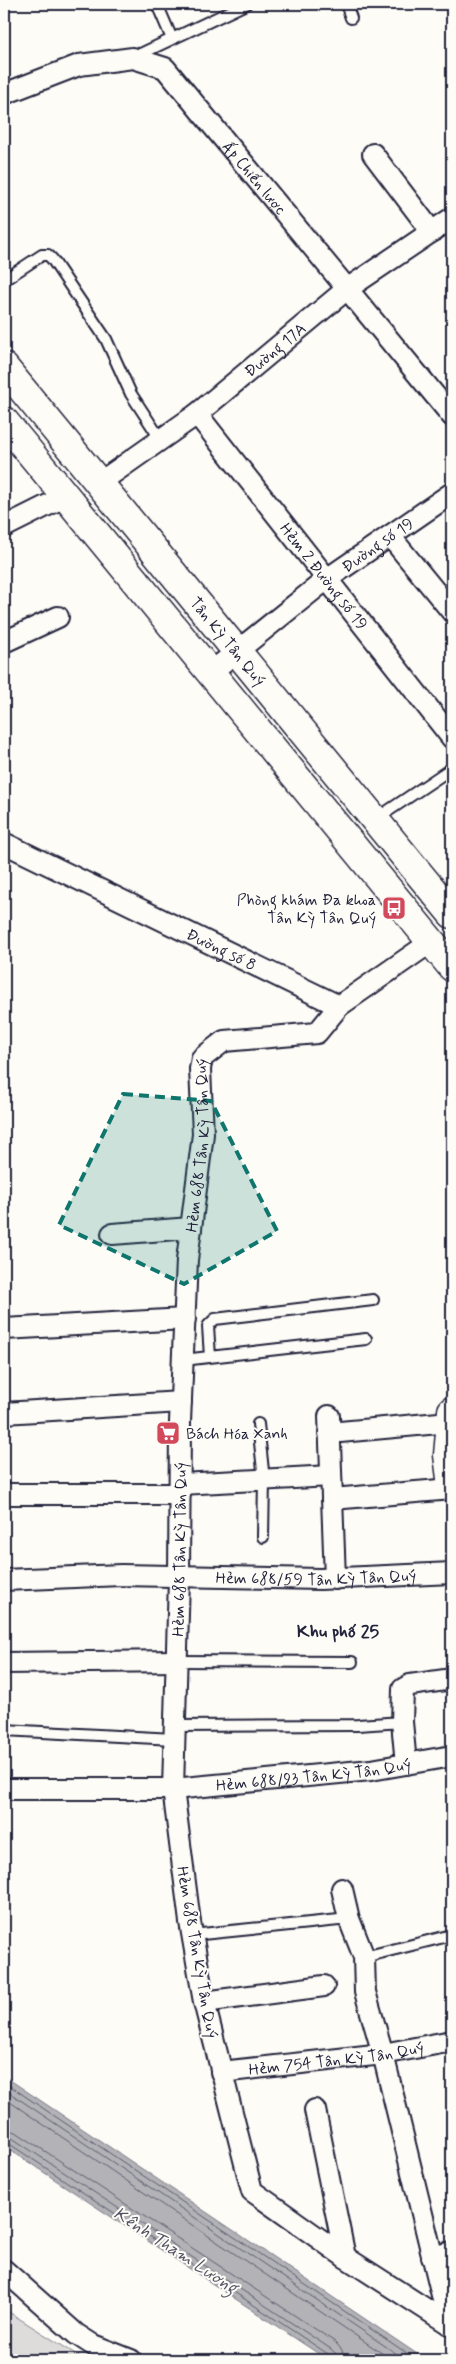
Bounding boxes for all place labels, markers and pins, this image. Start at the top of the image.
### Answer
place label: Phòng khám Đa khoa Tân Kỳ Tân Quý [237,890,376,929]
bus stop icon: Phòng khám Đa khoa Tân Kỳ Tân Quý [381,895,407,921]
supermarket icon: Bách Hóa Xanh [155,1420,181,1446]
place label: Bách Hóa Xanh [186,1424,288,1445]

